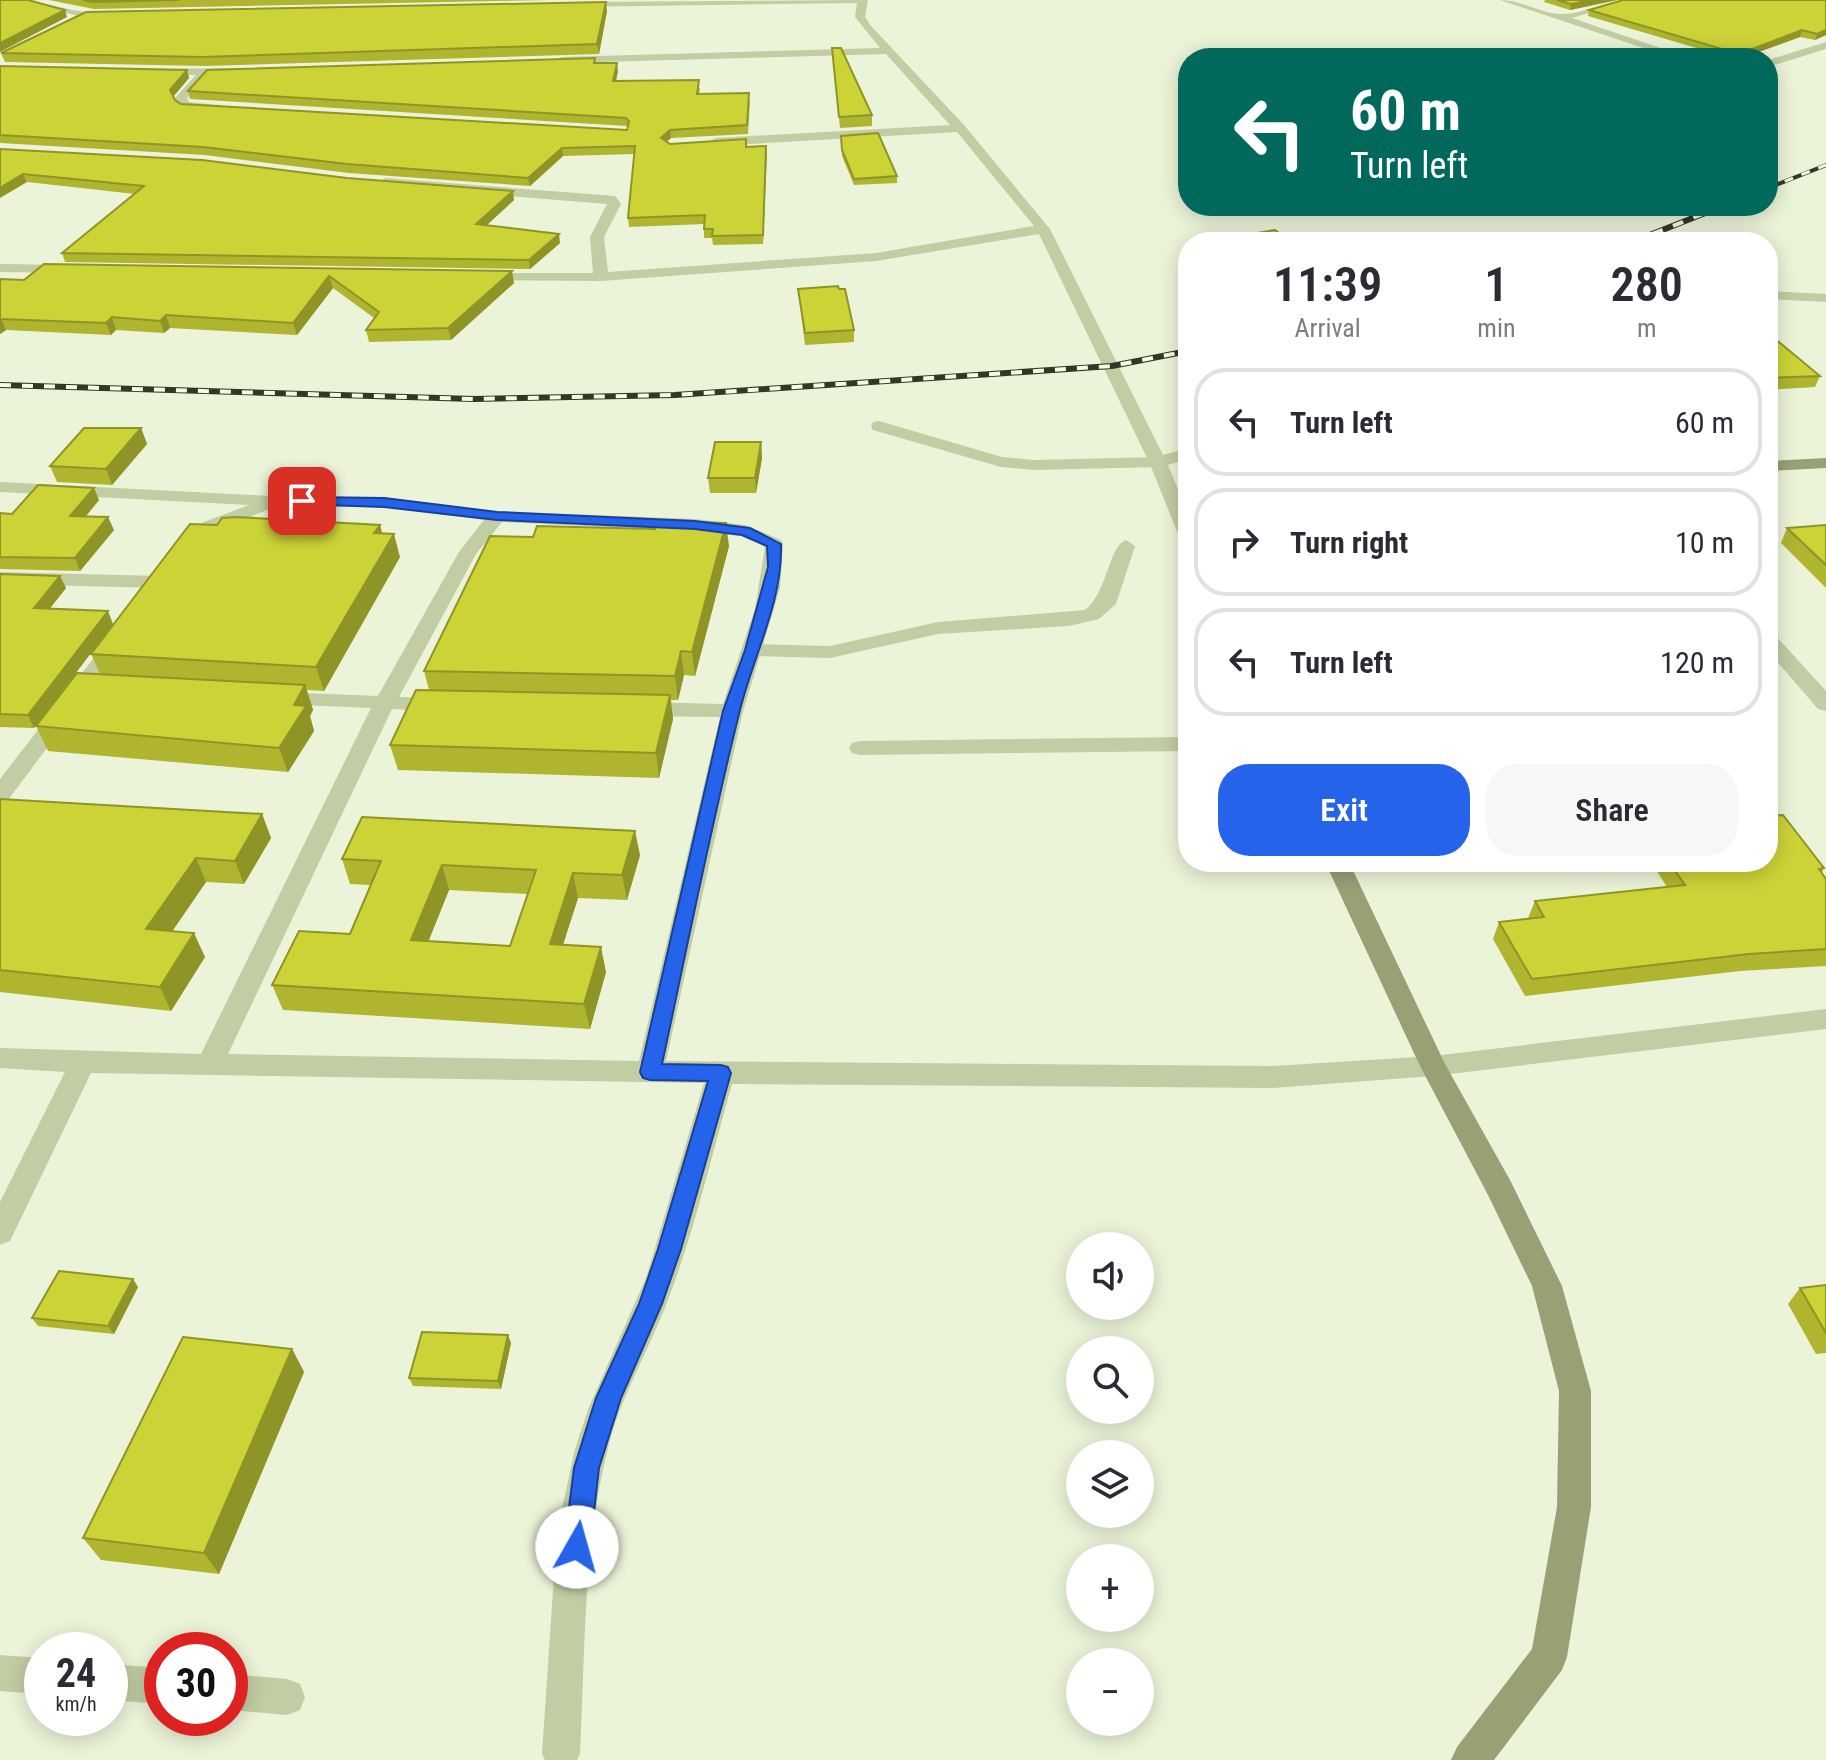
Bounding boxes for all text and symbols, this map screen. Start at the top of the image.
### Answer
text: 60 m [1350,78,1461,144]
icon: left [1218,80,1322,184]
text: Turn left [1350,145,1468,187]
text: 11:39 [1273,256,1382,313]
text: 1 [1484,256,1508,313]
text: 280 [1611,256,1683,313]
text: Arrival [1295,313,1361,343]
text: min [1477,313,1515,343]
text: m [1637,313,1657,343]
icon: left [1222,400,1266,444]
text: Turn left [1290,405,1393,440]
text: 60 m [1675,405,1734,440]
pin [268,467,336,535]
icon: arrive [280,479,324,523]
icon: right [1222,520,1266,564]
text: Turn right [1290,525,1408,560]
text: 10 m [1675,525,1734,560]
icon: left [1222,640,1266,684]
text: Turn left [1290,645,1393,680]
text: 120 m [1660,645,1734,680]
button: Exit [1218,764,1470,856]
button: Share [1486,764,1738,856]
map controls [1066,1232,1154,1736]
button: sound [1066,1232,1154,1320]
button: search [1066,1336,1154,1424]
button: layers [1066,1440,1154,1528]
position arrow [535,1505,619,1589]
button: + [1066,1544,1154,1632]
speed limit sign: 30 [144,1632,248,1736]
button: − [1066,1648,1154,1736]
text: 24 [56,1650,96,1697]
text: km/h [55,1692,97,1716]

